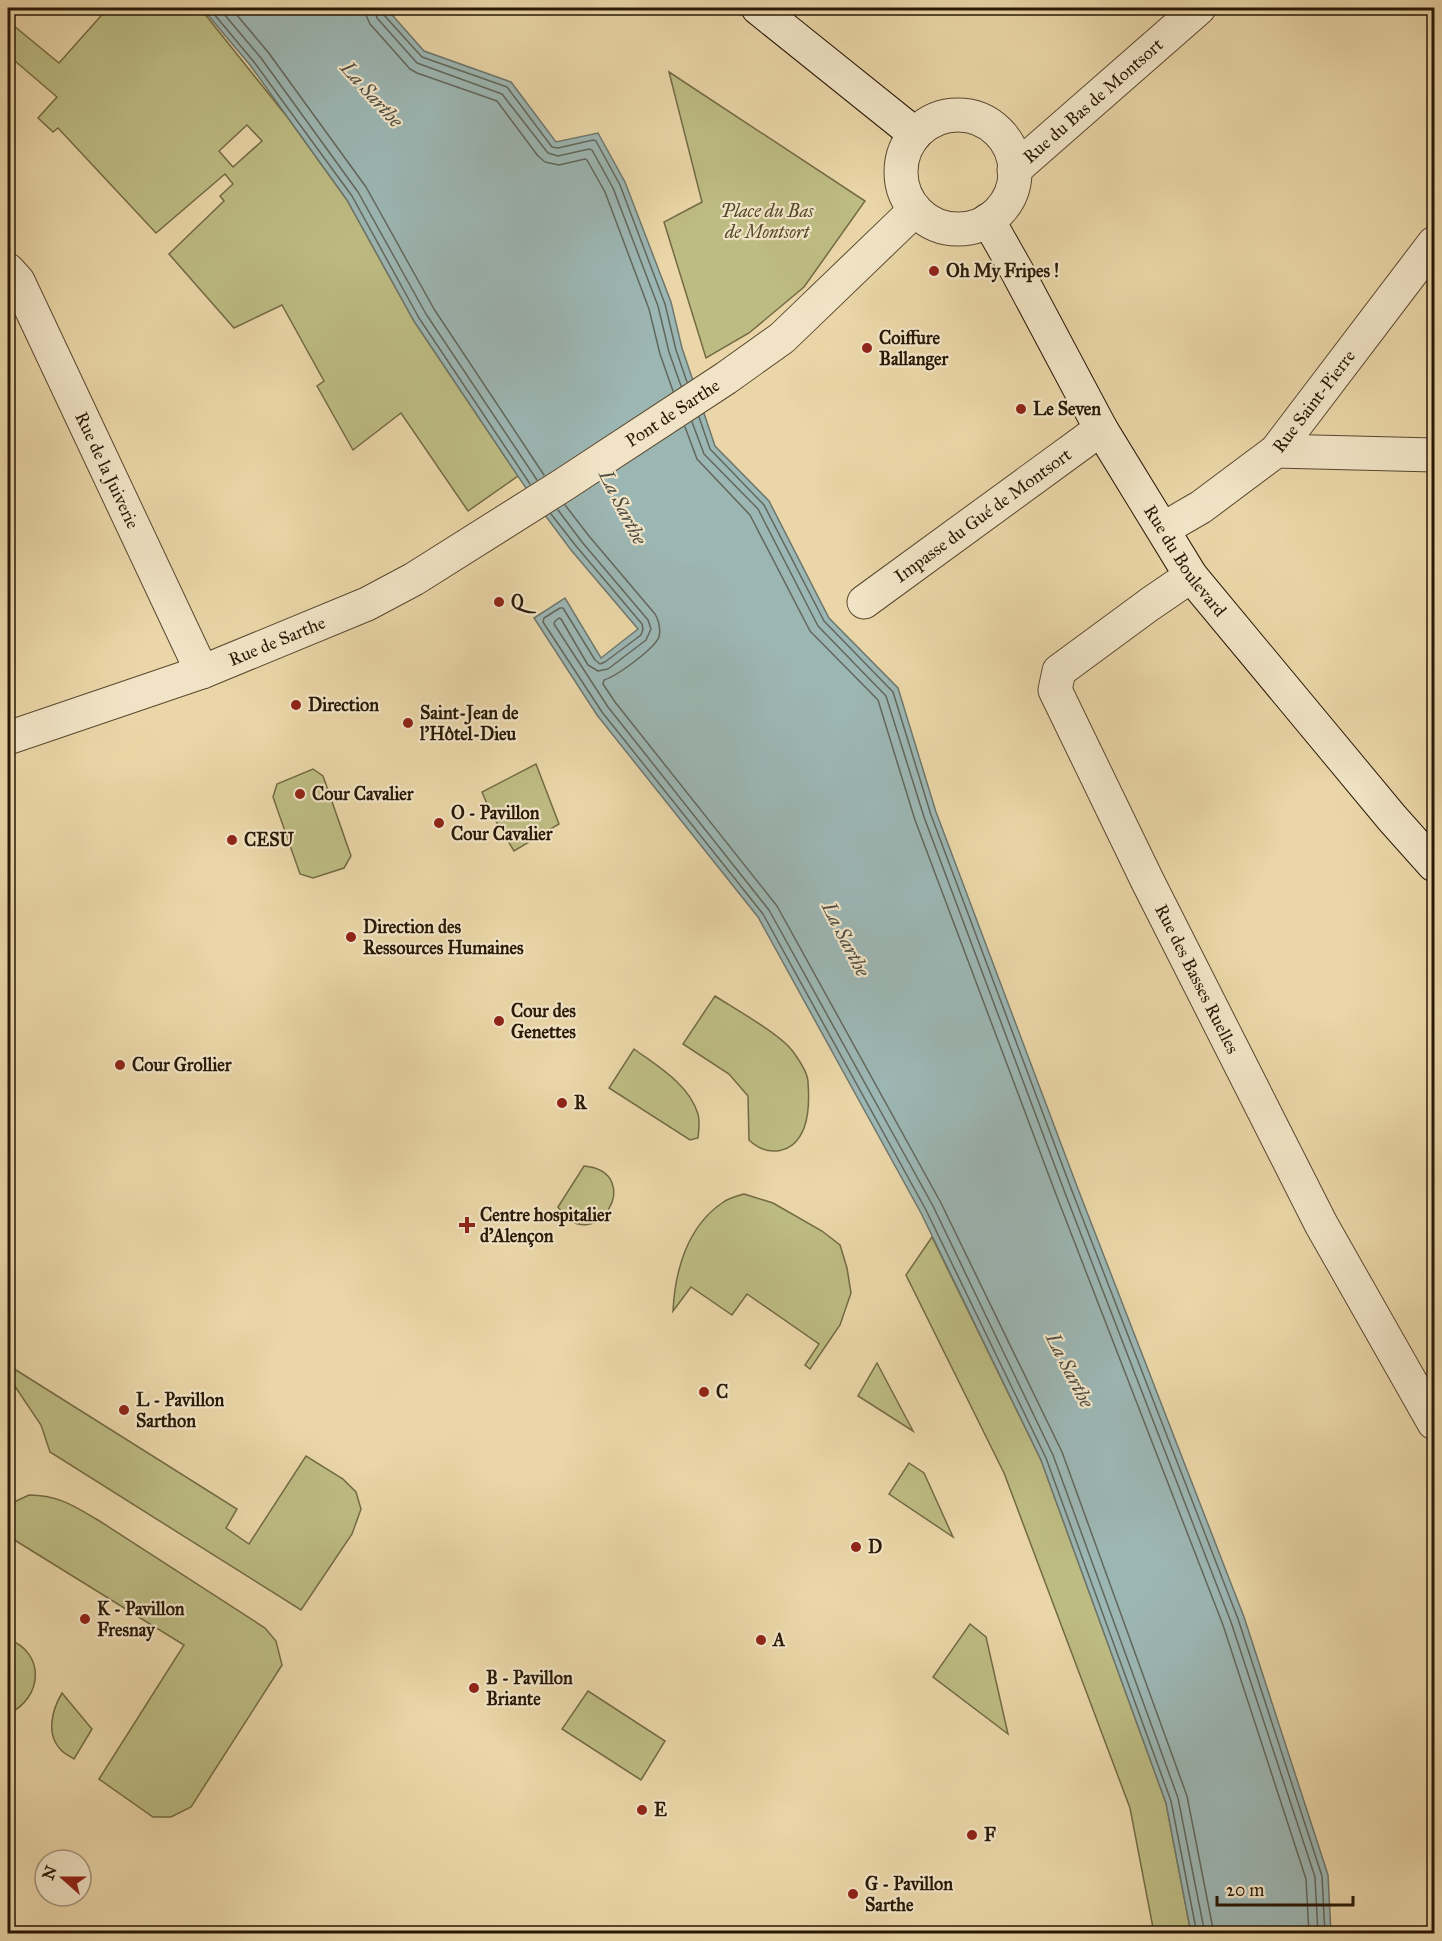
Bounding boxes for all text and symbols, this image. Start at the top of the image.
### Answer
street label: Rue du Bas de Montsort [1018,33,1168,168]
water label: La Sarthe [335,55,408,132]
park label: Place du Bas de Montsort [721,200,814,243]
place label: Oh My Fripes ! [946,260,1059,283]
marker: Oh My Fripes ! [927,264,941,278]
place label: Coiffure Ballanger [879,327,949,371]
marker: Coiffure Ballanger [860,341,874,355]
street label: Rue Saint-Pierre [1268,345,1360,457]
street label: Pont de Sarthe [621,374,724,452]
place label: Le Seven [1033,398,1101,420]
marker: Le Seven [1014,402,1028,416]
street label: Rue de la Juiverie [70,408,144,532]
street label: Impasse du Gué de Montsort [890,443,1076,587]
water label: La Sarthe [594,465,652,549]
street label: Rue du Boulevard [1139,501,1231,621]
place label: Q [511,591,537,614]
marker: Q [492,595,506,609]
street label: Rue de Sarthe [225,611,329,671]
place label: Direction [308,694,379,716]
marker: Direction [289,698,303,712]
place label: Saint-Jean de l'Hôtel-Dieu [419,702,519,745]
marker: Saint-Jean de l'Hôtel-Dieu [401,716,415,730]
place label: Cour Cavalier [312,783,415,805]
marker: Cour Cavalier [293,787,307,801]
place label: O - Pavillon Cour Cavalier [451,802,554,845]
marker: O - Pavillon Cour Cavalier [432,816,446,830]
place label: CESU [244,829,295,851]
marker: CESU [225,833,239,847]
water label: La Sarthe [817,897,875,981]
street label: Rue des Basses Ruelles [1150,901,1244,1057]
place label: Direction des Ressources Humaines [363,916,524,959]
marker: Direction des Ressources Humaines [344,930,358,944]
place label: Cour des Genettes [511,1000,576,1043]
marker: Cour des Genettes [492,1014,506,1028]
place label: Cour Grollier [132,1054,233,1076]
marker: Cour Grollier [113,1058,127,1072]
place label: R [574,1092,588,1114]
marker: R [555,1096,569,1110]
place label: Centre hospitalier d'Alençon [480,1204,613,1248]
marker: Centre hospitalier d'Alençon [458,1216,476,1234]
water label: La Sarthe [1041,1328,1099,1412]
place label: C [716,1381,728,1403]
marker: C [697,1385,711,1399]
place label: L - Pavillon Sarthon [136,1389,224,1432]
marker: L - Pavillon Sarthon [117,1403,131,1417]
place label: D [868,1536,882,1558]
marker: D [849,1540,863,1554]
place label: K - Pavillon Fresnay [97,1598,185,1642]
marker: K - Pavillon Fresnay [78,1612,92,1626]
place label: A [772,1629,786,1651]
marker: A [754,1633,768,1647]
place label: B - Pavillon Briante [486,1667,573,1710]
marker: B - Pavillon Briante [467,1681,481,1695]
place label: E [654,1799,667,1821]
marker: E [635,1803,649,1817]
place label: F [984,1824,996,1846]
marker: F [965,1828,979,1842]
north arrow [33,1848,93,1908]
text: N [38,1863,61,1883]
scale bar [1217,1869,1354,1907]
place label: G - Pavillon Sarthe [865,1873,953,1916]
text: 20 m [1226,1879,1264,1901]
marker: G - Pavillon Sarthe [846,1887,860,1901]

